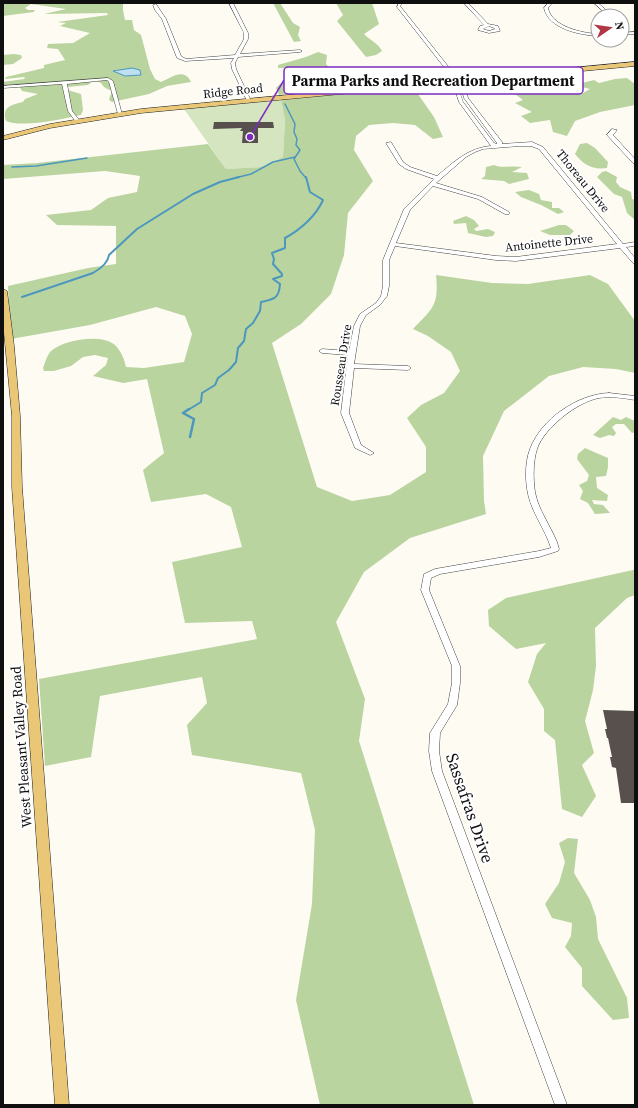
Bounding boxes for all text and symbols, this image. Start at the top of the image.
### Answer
north arrow [590,8,630,48]
text: N [611,20,627,31]
callout: Parma Parks and Recreation Department [284,67,583,94]
text: Parma Parks and Recreation Department [292,70,575,91]
street label: Ridge Road [202,80,264,102]
street label: Thoreau Drive [553,146,613,216]
street label: Antoinette Drive [504,230,594,256]
street label: Rousseau Drive [327,323,355,407]
street label: West Pleasant Valley Road [5,665,37,828]
street label: Sassafras Drive [440,750,500,866]

